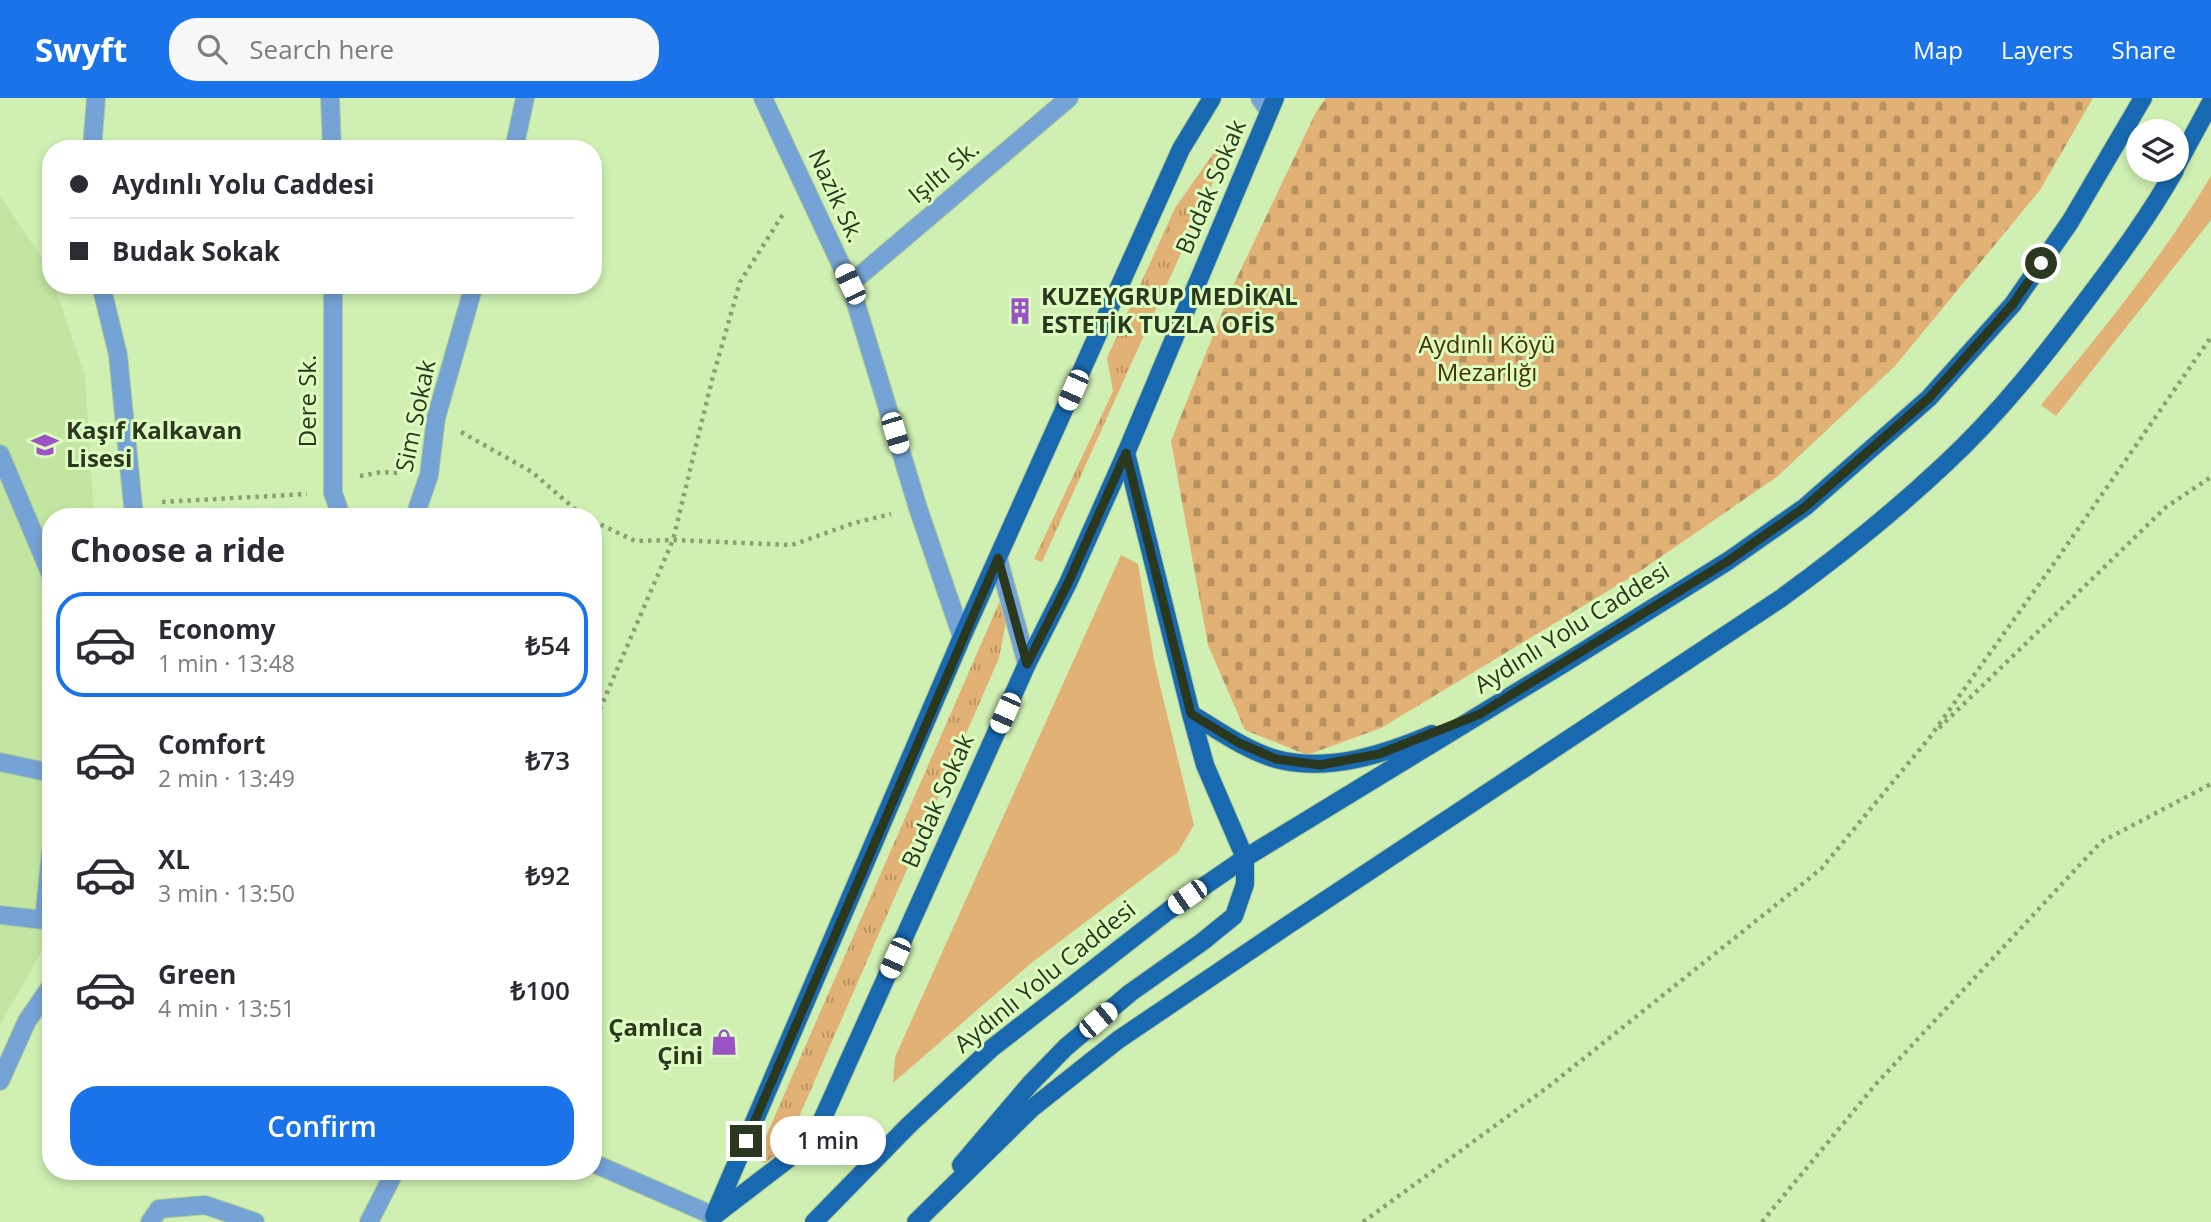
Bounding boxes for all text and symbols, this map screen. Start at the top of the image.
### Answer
search box [169,18,659,81]
text: Swyft [35,27,127,72]
icon: search [193,30,231,68]
text: Search here [249,31,394,67]
text: Map [1913,33,1963,66]
text: Layers [2001,33,2074,66]
text: Share [2112,33,2176,66]
street label: Budak Sokak [1166,114,1253,259]
map controls [2126,119,2189,182]
button: layers [2126,119,2189,182]
street label: Işıltı Sk. [901,131,986,210]
street label: Nazik Sk. [801,143,873,247]
text: Aydınlı Yolu Caddesi [112,166,374,202]
text: Budak Sokak [112,233,280,269]
route start [2025,247,2057,279]
car [832,261,869,307]
place label: KUZEYGRUP MEDİKAL ESTETİK TUZLA OFİS [1041,279,1298,340]
building icon: KUZEYGRUP MEDİKAL ESTETİK TUZLA OFİS [1005,296,1035,326]
park label: Aydınlı Köyü Mezarlığı [1419,327,1555,388]
street label: Dere Sk. [290,355,323,447]
street label: Sim Sokak [387,356,443,475]
car [1055,367,1092,413]
car [879,410,912,456]
place label: Kaşıf Kalkavan Lisesi [66,413,242,474]
school or university icon: Kaşıf Kalkavan Lisesi [30,430,60,460]
text: Choose a ride [70,528,285,571]
street label: Aydınlı Yolu Caddesi [1467,553,1675,700]
text: Economy [158,611,276,647]
icon: car [74,613,137,676]
text: ₺54 [525,627,570,663]
text: 1 min · 13:48 [158,647,295,679]
car [987,690,1024,736]
text: Comfort [158,726,265,762]
icon: car [74,728,137,791]
street label: Budak Sokak [892,728,981,873]
text: ₺73 [525,742,570,778]
text: 2 min · 13:49 [158,762,295,794]
text: XL [158,841,190,877]
icon: car [74,843,137,906]
text: ₺92 [525,857,570,893]
car [1164,876,1211,918]
text: 3 min · 13:50 [158,877,295,909]
street label: Aydınlı Yolu Caddesi [946,892,1142,1059]
car [877,935,914,981]
text: Green [158,956,236,992]
icon: car [74,958,137,1021]
text: ₺100 [511,972,570,1008]
text: 4 min · 13:51 [158,992,295,1024]
car [1076,998,1121,1042]
place label: Çamlıca Çini [608,1010,703,1071]
shop icon: Çamlıca Çini [709,1027,739,1057]
button: Confirm [70,1086,574,1166]
callout: 1 min [770,1116,886,1166]
text: 1 min [797,1124,859,1156]
route end [730,1125,762,1157]

